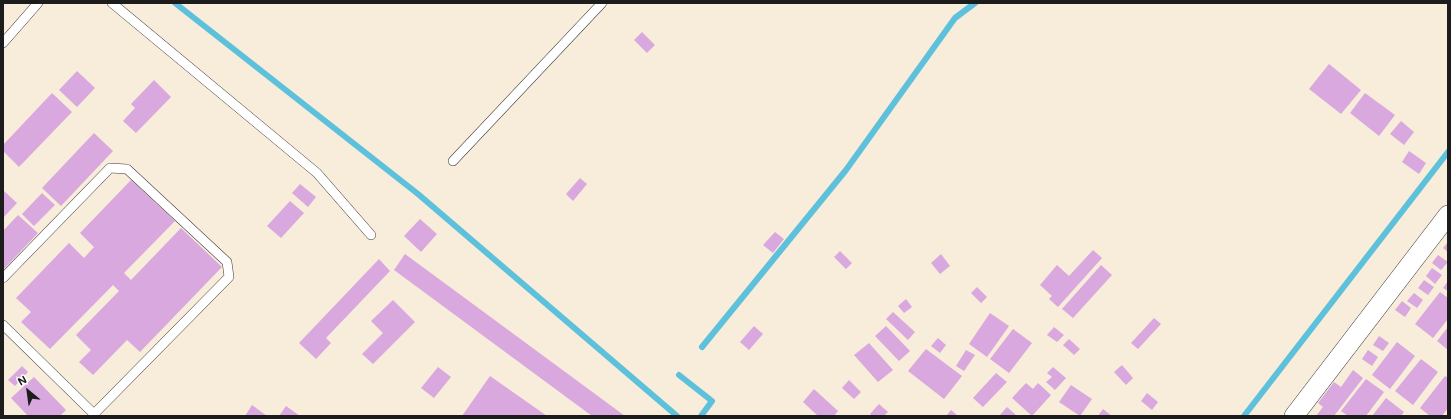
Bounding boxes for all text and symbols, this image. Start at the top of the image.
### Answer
north arrow [8,371,48,411]
text: N [15,371,29,389]

